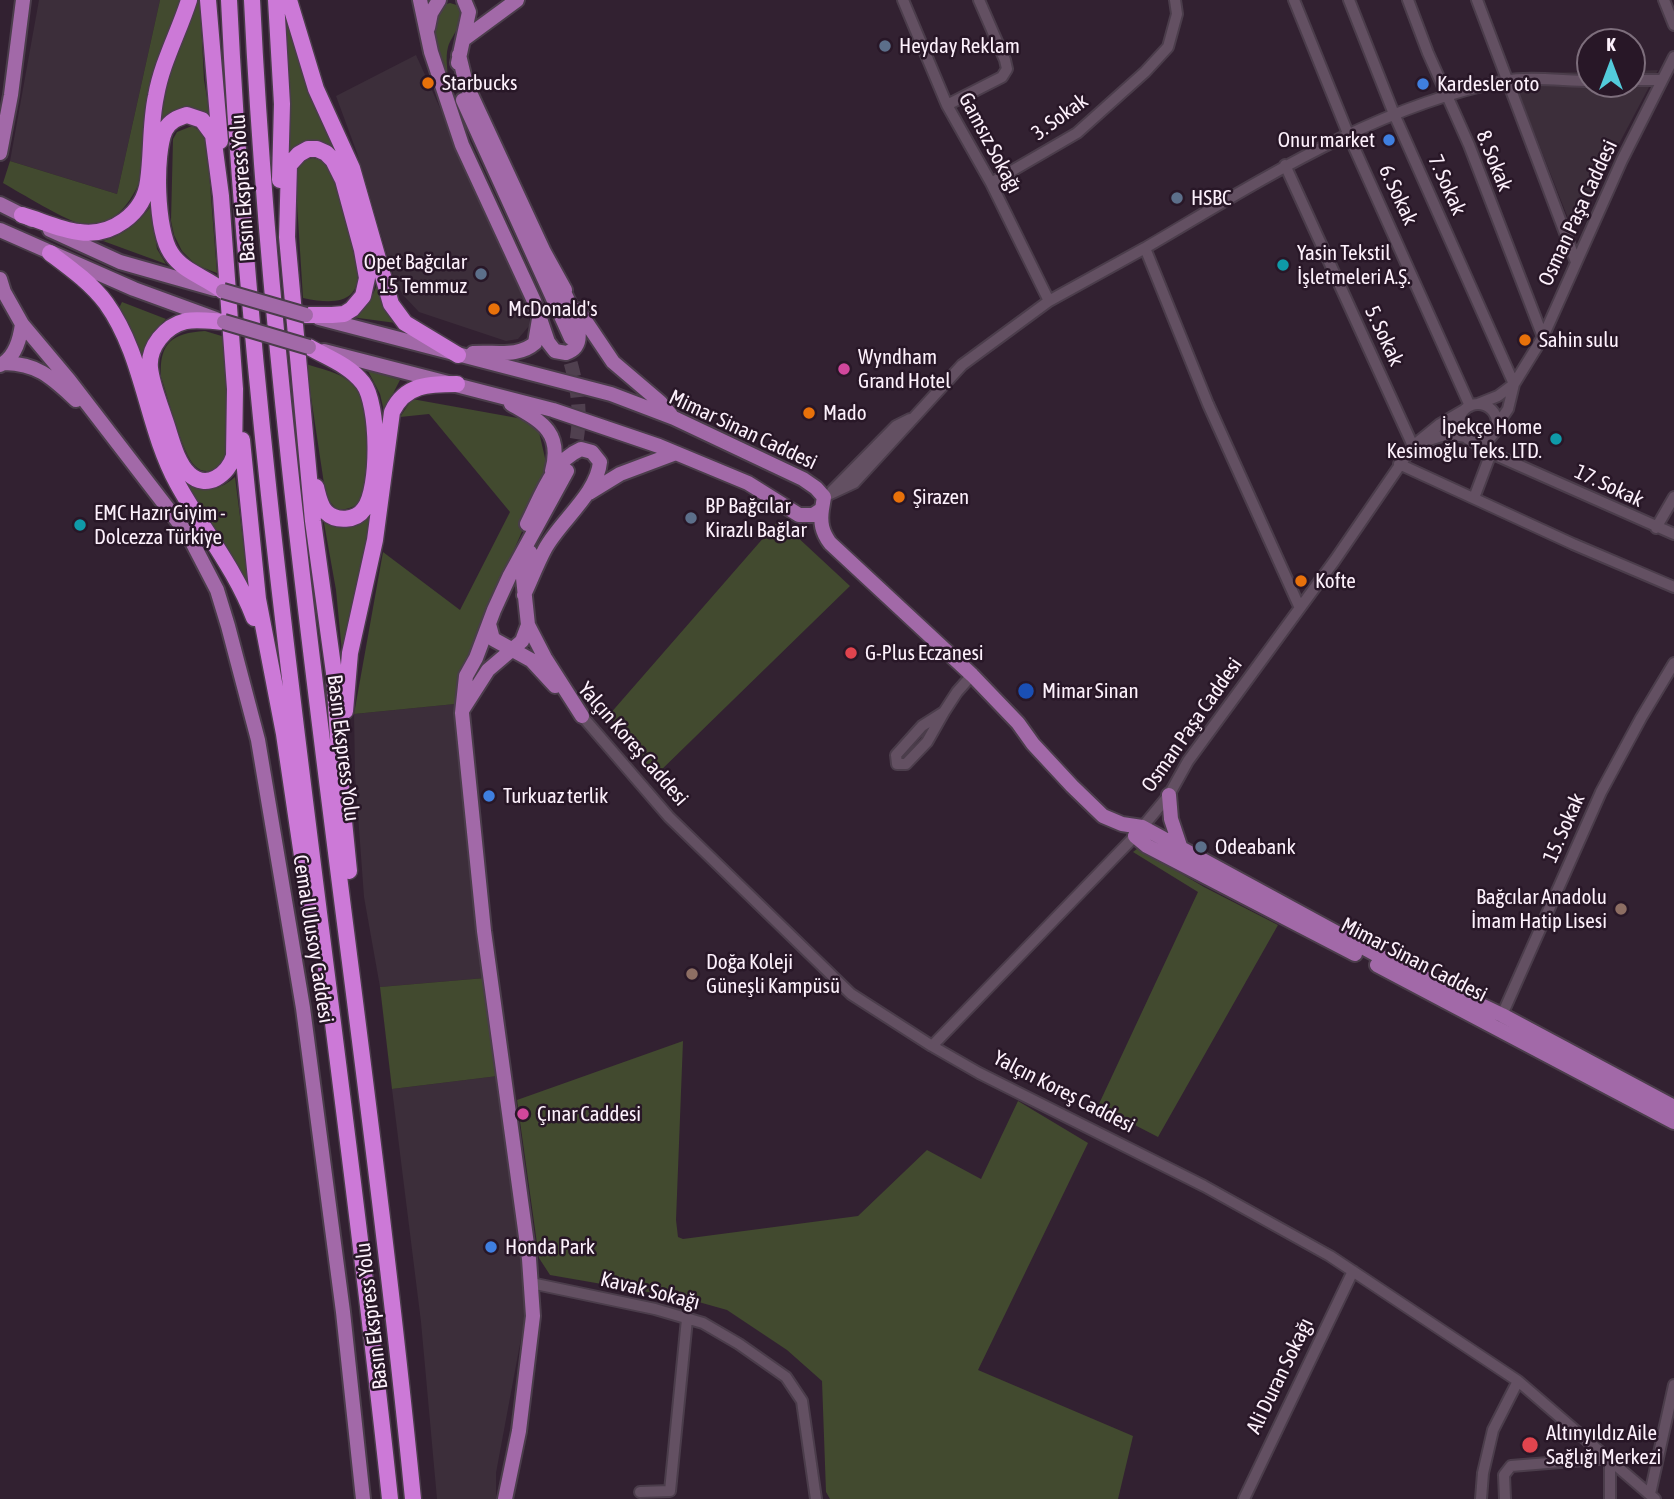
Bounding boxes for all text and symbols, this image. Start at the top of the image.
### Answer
north arrow [1576,28,1646,98]
place label: Heyday Reklam [899,33,1020,59]
text: K [1606,33,1616,55]
marker: Heyday Reklam [877,38,893,54]
place label: Starbucks [442,70,517,96]
place label: Kardesler oto [1437,71,1539,97]
marker: Starbucks [420,75,436,91]
marker: Kardesler oto [1415,76,1431,92]
street label: Gamsız Sokağı [953,88,1027,198]
street label: 3. Sokak [1027,88,1093,146]
street label: Basın Ekspress Yolu [225,113,261,263]
place label: Onur market [1278,127,1375,153]
street label: 8. Sokak [1470,127,1518,195]
marker: Onur market [1381,132,1397,148]
street label: Osman Paşa Caddesi [1533,136,1623,290]
street label: 7. Sokak [1423,151,1471,219]
street label: 6. Sokak [1373,161,1423,229]
place label: HSBC [1191,185,1231,211]
marker: HSBC [1169,190,1185,206]
place label: Yasin Tekstil İşletmeleri A.Ş. [1297,240,1411,290]
place label: Opet Bağcılar 15 Temmuz [364,249,467,299]
marker: Yasin Tekstil İşletmeleri A.Ş. [1275,257,1291,273]
marker: Opet Bağcılar 15 Temmuz [473,266,489,282]
place label: McDonald's [508,296,598,322]
marker: McDonald's [486,301,502,317]
street label: 5. Sokak [1359,302,1409,370]
place label: Sahin sulu [1539,327,1619,353]
marker: Sahin sulu [1517,332,1533,348]
place label: Wyndham Grand Hotel [858,344,951,394]
marker: Wyndham Grand Hotel [836,361,852,377]
street label: Mimar Sinan Caddesi [665,385,821,475]
place label: Mado [823,400,867,426]
marker: Mado [801,405,817,421]
place label: İpekçe Home Kesimoğlu Teks. LTD. [1386,414,1542,464]
marker: İpekçe Home Kesimoğlu Teks. LTD. [1548,431,1564,447]
street label: 17. Sokak [1570,459,1648,513]
place label: Şirazen [913,484,969,510]
marker: Şirazen [891,489,907,505]
place label: BP Bağcılar Kirazlı Bağlar [705,493,807,543]
place label: EMC Hazır Giyim - Dolcezza Türkiye [94,500,225,550]
marker: BP Bağcılar Kirazlı Bağlar [683,510,699,526]
marker: EMC Hazır Giyim - Dolcezza Türkiye [72,517,88,533]
place label: Kofte [1315,568,1356,594]
marker: Kofte [1293,573,1309,589]
place label: G-Plus Eczanesi [865,640,984,666]
marker: G-Plus Eczanesi [843,645,859,661]
street label: Osman Paşa Caddesi [1136,653,1248,797]
street label: Basın Ekspress Yolu [321,673,365,823]
street label: Yalçın Koreş Caddesi [572,677,694,811]
place label: Mimar Sinan [1042,678,1139,704]
marker: Mimar Sinan [1016,681,1036,701]
place label: Turkuaz terlik [503,783,608,809]
marker: Turkuaz terlik [481,788,497,804]
street label: 15. Sokak [1538,789,1590,867]
place label: Odeabank [1215,834,1296,860]
marker: Odeabank [1193,839,1209,855]
street label: Cemal Ulusoy Caddesi [287,853,339,1025]
place label: Bağcılar Anadolu İmam Hatip Lisesi [1471,884,1607,934]
marker: Bağcılar Anadolu İmam Hatip Lisesi [1613,901,1629,917]
street label: Mimar Sinan Caddesi [1337,912,1491,1008]
place label: Doğa Koleji Güneşli Kampüsü [706,949,840,999]
marker: Doğa Koleji Güneşli Kampüsü [684,966,700,982]
street label: Yalçın Koreş Caddesi [989,1045,1139,1139]
place label: Çınar Caddesi [537,1101,641,1127]
marker: Çınar Caddesi [515,1106,531,1122]
place label: Honda Park [505,1234,595,1260]
marker: Honda Park [483,1239,499,1255]
street label: Basın Ekspress Yolu [350,1241,394,1391]
street label: Kavak Sokağı [598,1266,702,1316]
street label: Ali Duran Sokağı [1241,1314,1319,1438]
place label: Altınyıldız Aile Sağlığı Merkezi [1546,1420,1661,1470]
marker: Altınyıldız Aile Sağlığı Merkezi [1520,1435,1540,1455]

